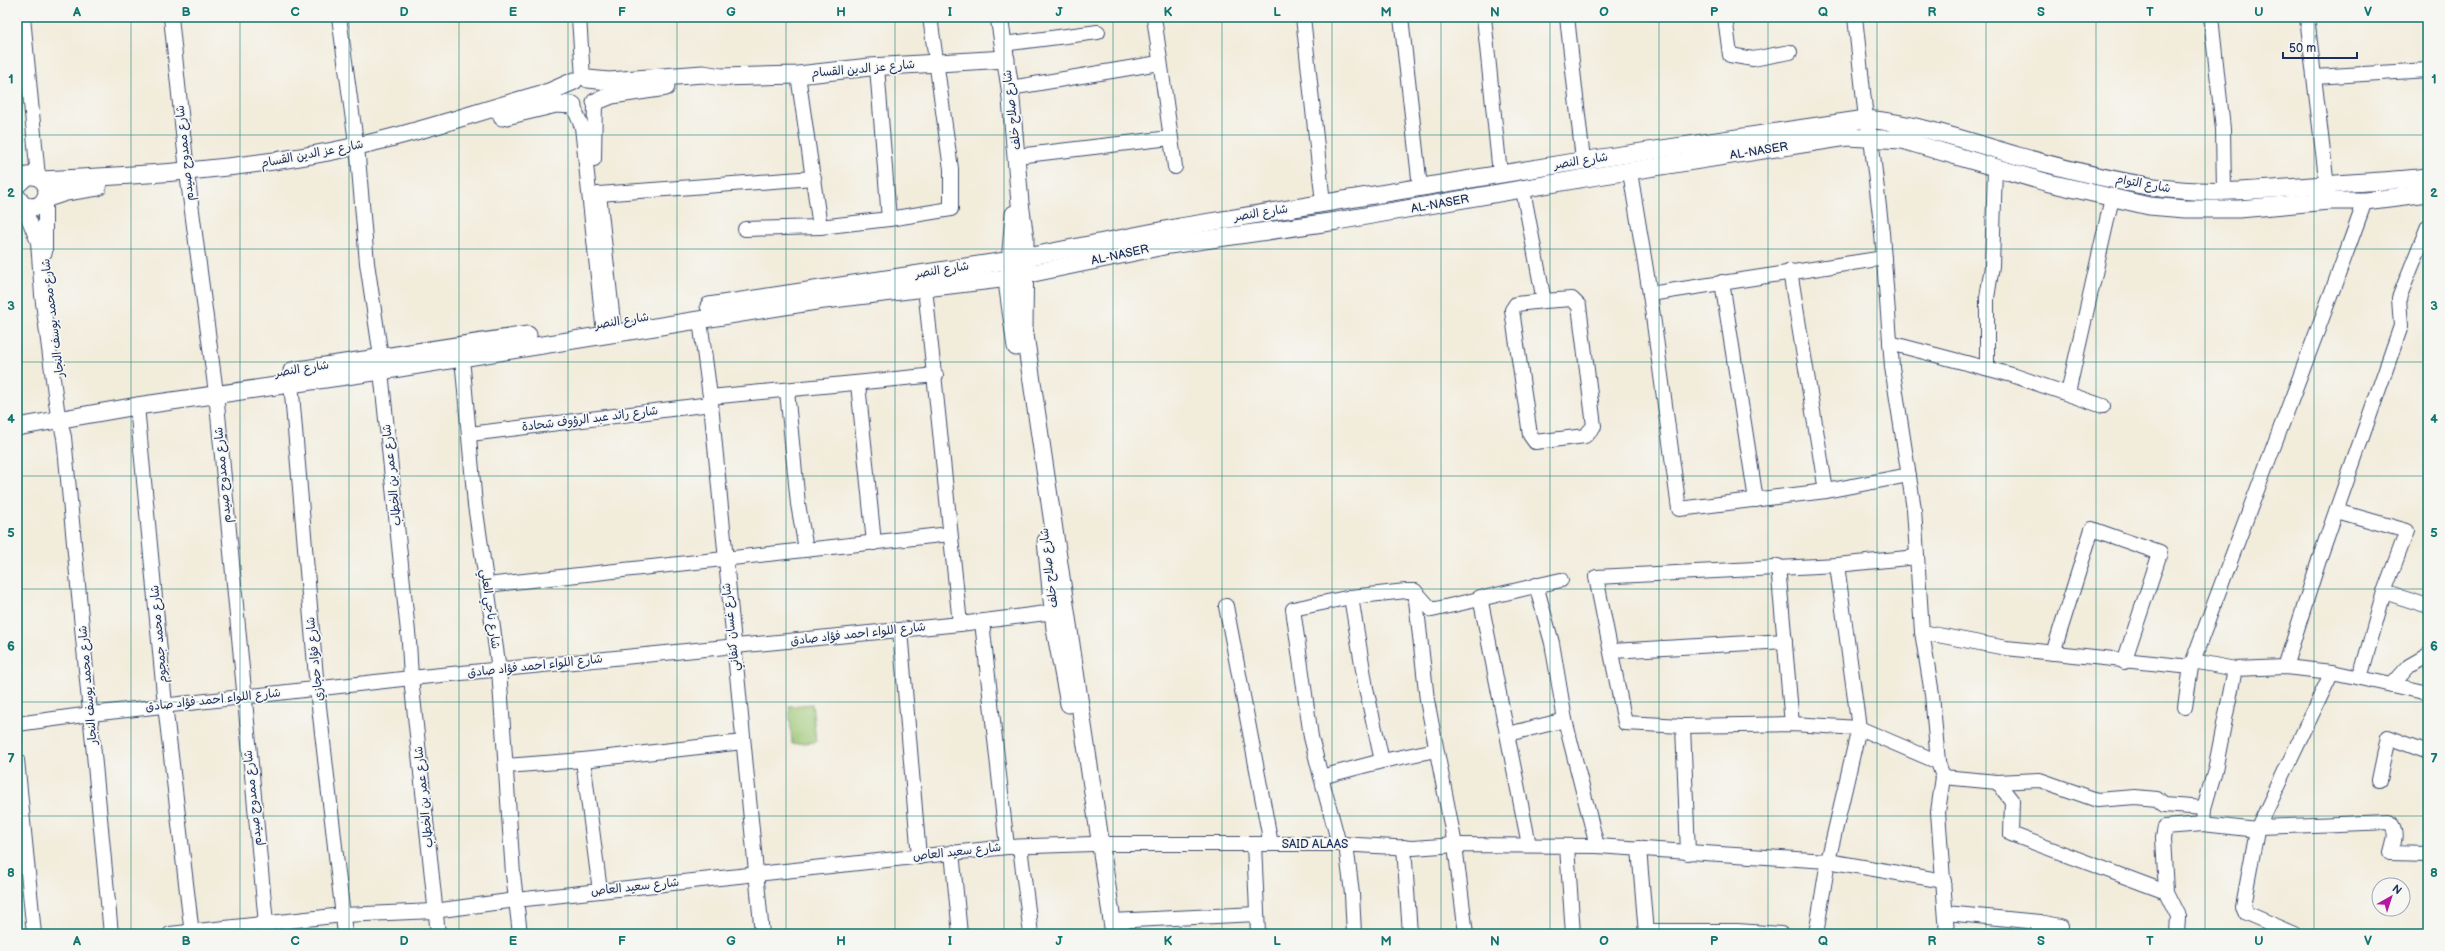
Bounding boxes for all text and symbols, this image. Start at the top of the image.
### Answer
text: A [72,4,81,20]
text: B [181,4,191,20]
text: C [290,4,300,20]
text: D [399,4,409,20]
text: E [509,4,518,20]
text: F [618,4,626,20]
text: G [726,4,736,20]
text: H [836,4,846,20]
text: I [948,4,952,20]
text: J [1055,4,1063,20]
text: K [1164,4,1173,20]
text: L [1273,4,1281,20]
text: M [1380,4,1392,20]
text: N [1490,4,1500,20]
text: O [1599,4,1609,20]
text: P [1710,4,1719,20]
text: Q [1818,4,1828,20]
text: R [1928,4,1937,20]
text: S [2037,4,2045,20]
text: T [2146,4,2154,20]
text: U [2254,4,2264,20]
text: V [2364,4,2372,20]
scale bar [2283,34,2357,60]
text: 50 m [2289,41,2316,56]
street label: شارع عز الدين القسام [810,57,916,82]
street label: شارع صلاح خلف [1000,69,1025,151]
text: 1 [8,71,14,87]
text: 1 [2431,71,2437,87]
street label: شارع ممدوح صيدم [172,104,198,202]
street label: شارع عز الدين القسام [259,137,365,172]
street label: AL-NASER [1729,139,1790,163]
street label: شارع النصر [1552,149,1609,174]
street label: شارع التوام [2114,172,2172,197]
text: 2 [7,185,15,201]
text: 2 [2430,185,2438,201]
street label: AL-NASER [1410,191,1471,216]
street label: شارع النصر [1232,201,1289,226]
street label: AL-NASER [1090,241,1151,268]
street label: شارع محمد يوسف النجار [38,258,69,379]
street label: شارع النصر [913,258,970,283]
text: 3 [7,298,15,314]
text: 3 [2430,298,2438,314]
street label: شارع النصر [593,309,650,334]
street label: شارع النصر [273,357,330,382]
street label: شارع رائد عبد الرؤوف شحادة [521,403,659,436]
text: 4 [7,411,15,427]
text: 4 [2430,411,2438,427]
street label: شارع عمر بن الخطاب [379,423,406,527]
street label: شارع ممدوح صيدم [211,426,236,524]
text: 5 [7,525,15,541]
text: 5 [2430,525,2438,541]
street label: شارع صلاح خلف [1037,527,1062,609]
street label: شارع ناجي العلي [474,568,503,650]
street label: شارع غسان كنفاني [719,582,746,672]
street label: شارع محمد جمجوم [147,584,172,684]
street label: شارع فؤاد حجازي [303,616,328,702]
street label: شارع اللواء احمد فؤاد صادق [790,619,926,650]
street label: شارع محمد يوسف النجار [75,625,102,746]
text: 6 [7,638,15,654]
text: 6 [2430,638,2438,654]
street label: شارع اللواء احمد فؤاد صادق [467,651,603,682]
street label: شارع اللواء احمد فؤاد صادق [145,685,281,716]
street label: شارع عمر بن الخطاب [411,745,438,849]
street label: شارع ممدوح صيدم [240,749,266,847]
text: 7 [7,751,15,767]
text: 7 [2430,751,2438,767]
street label: SAID ALAAS [1282,837,1348,852]
street label: شارع سعيد العاص [912,840,1002,865]
text: 8 [7,865,15,881]
text: 8 [2430,865,2438,881]
street label: شارع سعيد العاص [590,875,680,900]
north arrow [2371,877,2411,917]
text: N [2390,882,2404,897]
text: A [72,933,81,949]
text: B [181,933,191,949]
text: C [290,933,300,949]
text: D [399,933,409,949]
text: E [509,933,518,949]
text: F [618,933,626,949]
text: G [726,933,736,949]
text: H [836,933,846,949]
text: I [948,933,952,949]
text: J [1055,933,1063,949]
text: K [1164,933,1173,949]
text: L [1273,933,1281,949]
text: M [1380,933,1392,949]
text: N [1490,933,1500,949]
text: O [1599,933,1609,949]
text: P [1710,933,1719,949]
text: Q [1818,933,1828,949]
text: R [1928,933,1937,949]
text: S [2037,933,2045,949]
text: T [2146,933,2154,949]
text: U [2254,933,2264,949]
text: V [2364,933,2372,949]

